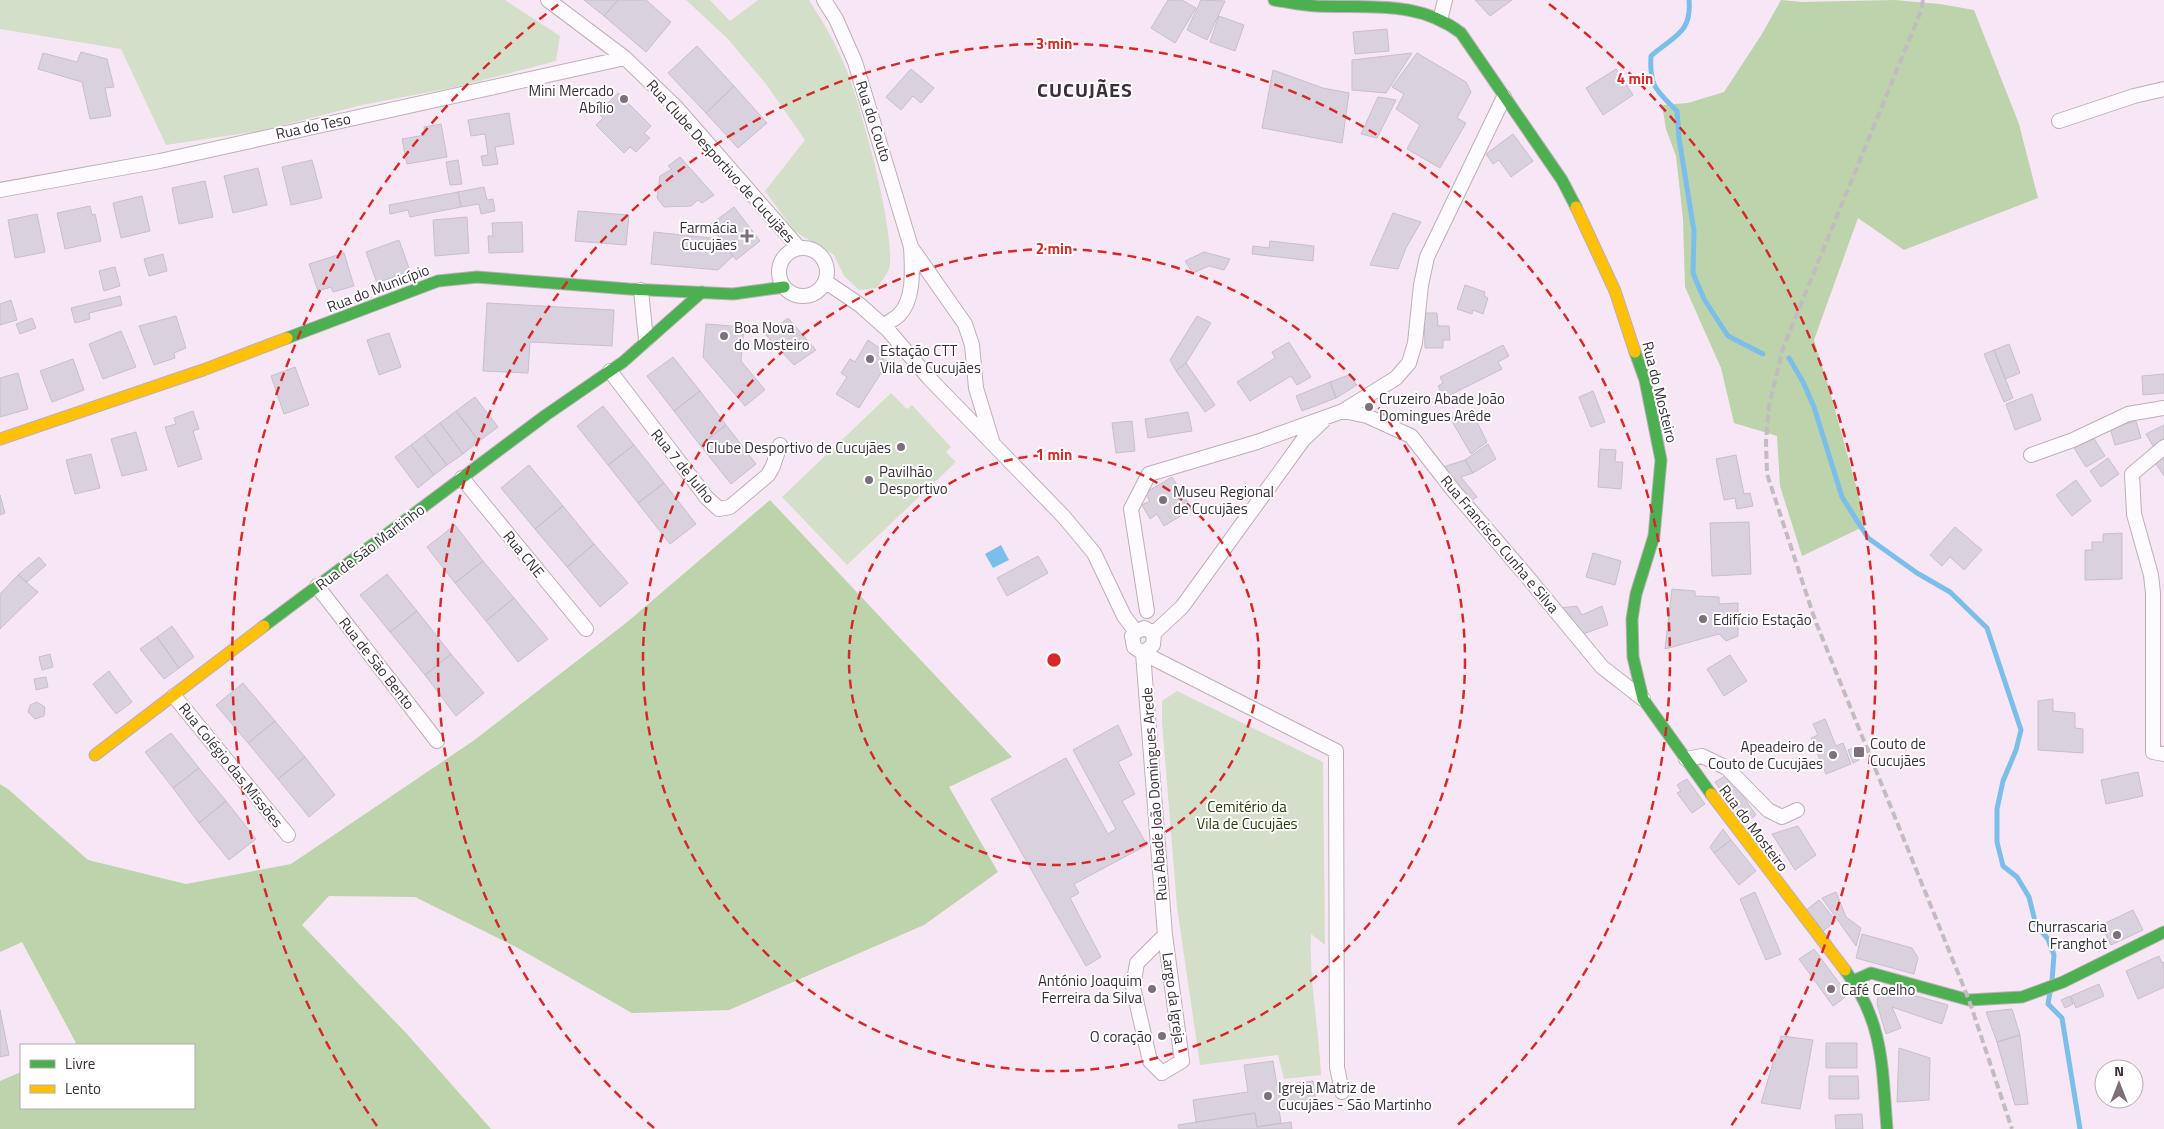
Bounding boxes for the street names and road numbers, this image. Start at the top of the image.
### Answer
street label: Rua Clube Desportivo de Cucujães [641,74,801,248]
street label: Rua do Couto [850,77,898,165]
street label: Rua do Teso [273,107,353,145]
street label: Rua do Município [323,258,433,318]
street label: Rua do Mosteiro [1636,339,1684,445]
street label: Rua 7 de Julho [646,424,720,508]
street label: Rua Francisco Cunha e Silva [1435,470,1565,618]
street label: Rua de São Martinho [311,498,430,596]
street label: Rua CNE [498,526,550,582]
street label: Rua de São Bento [334,612,420,714]
street label: Rua Abade João Domingues Arede [1135,686,1173,902]
street label: Rua Colégio das Missões [173,697,289,833]
street label: Rua do Mosteiro [1714,780,1794,876]
street label: Largo da Igreja [1156,951,1192,1046]

